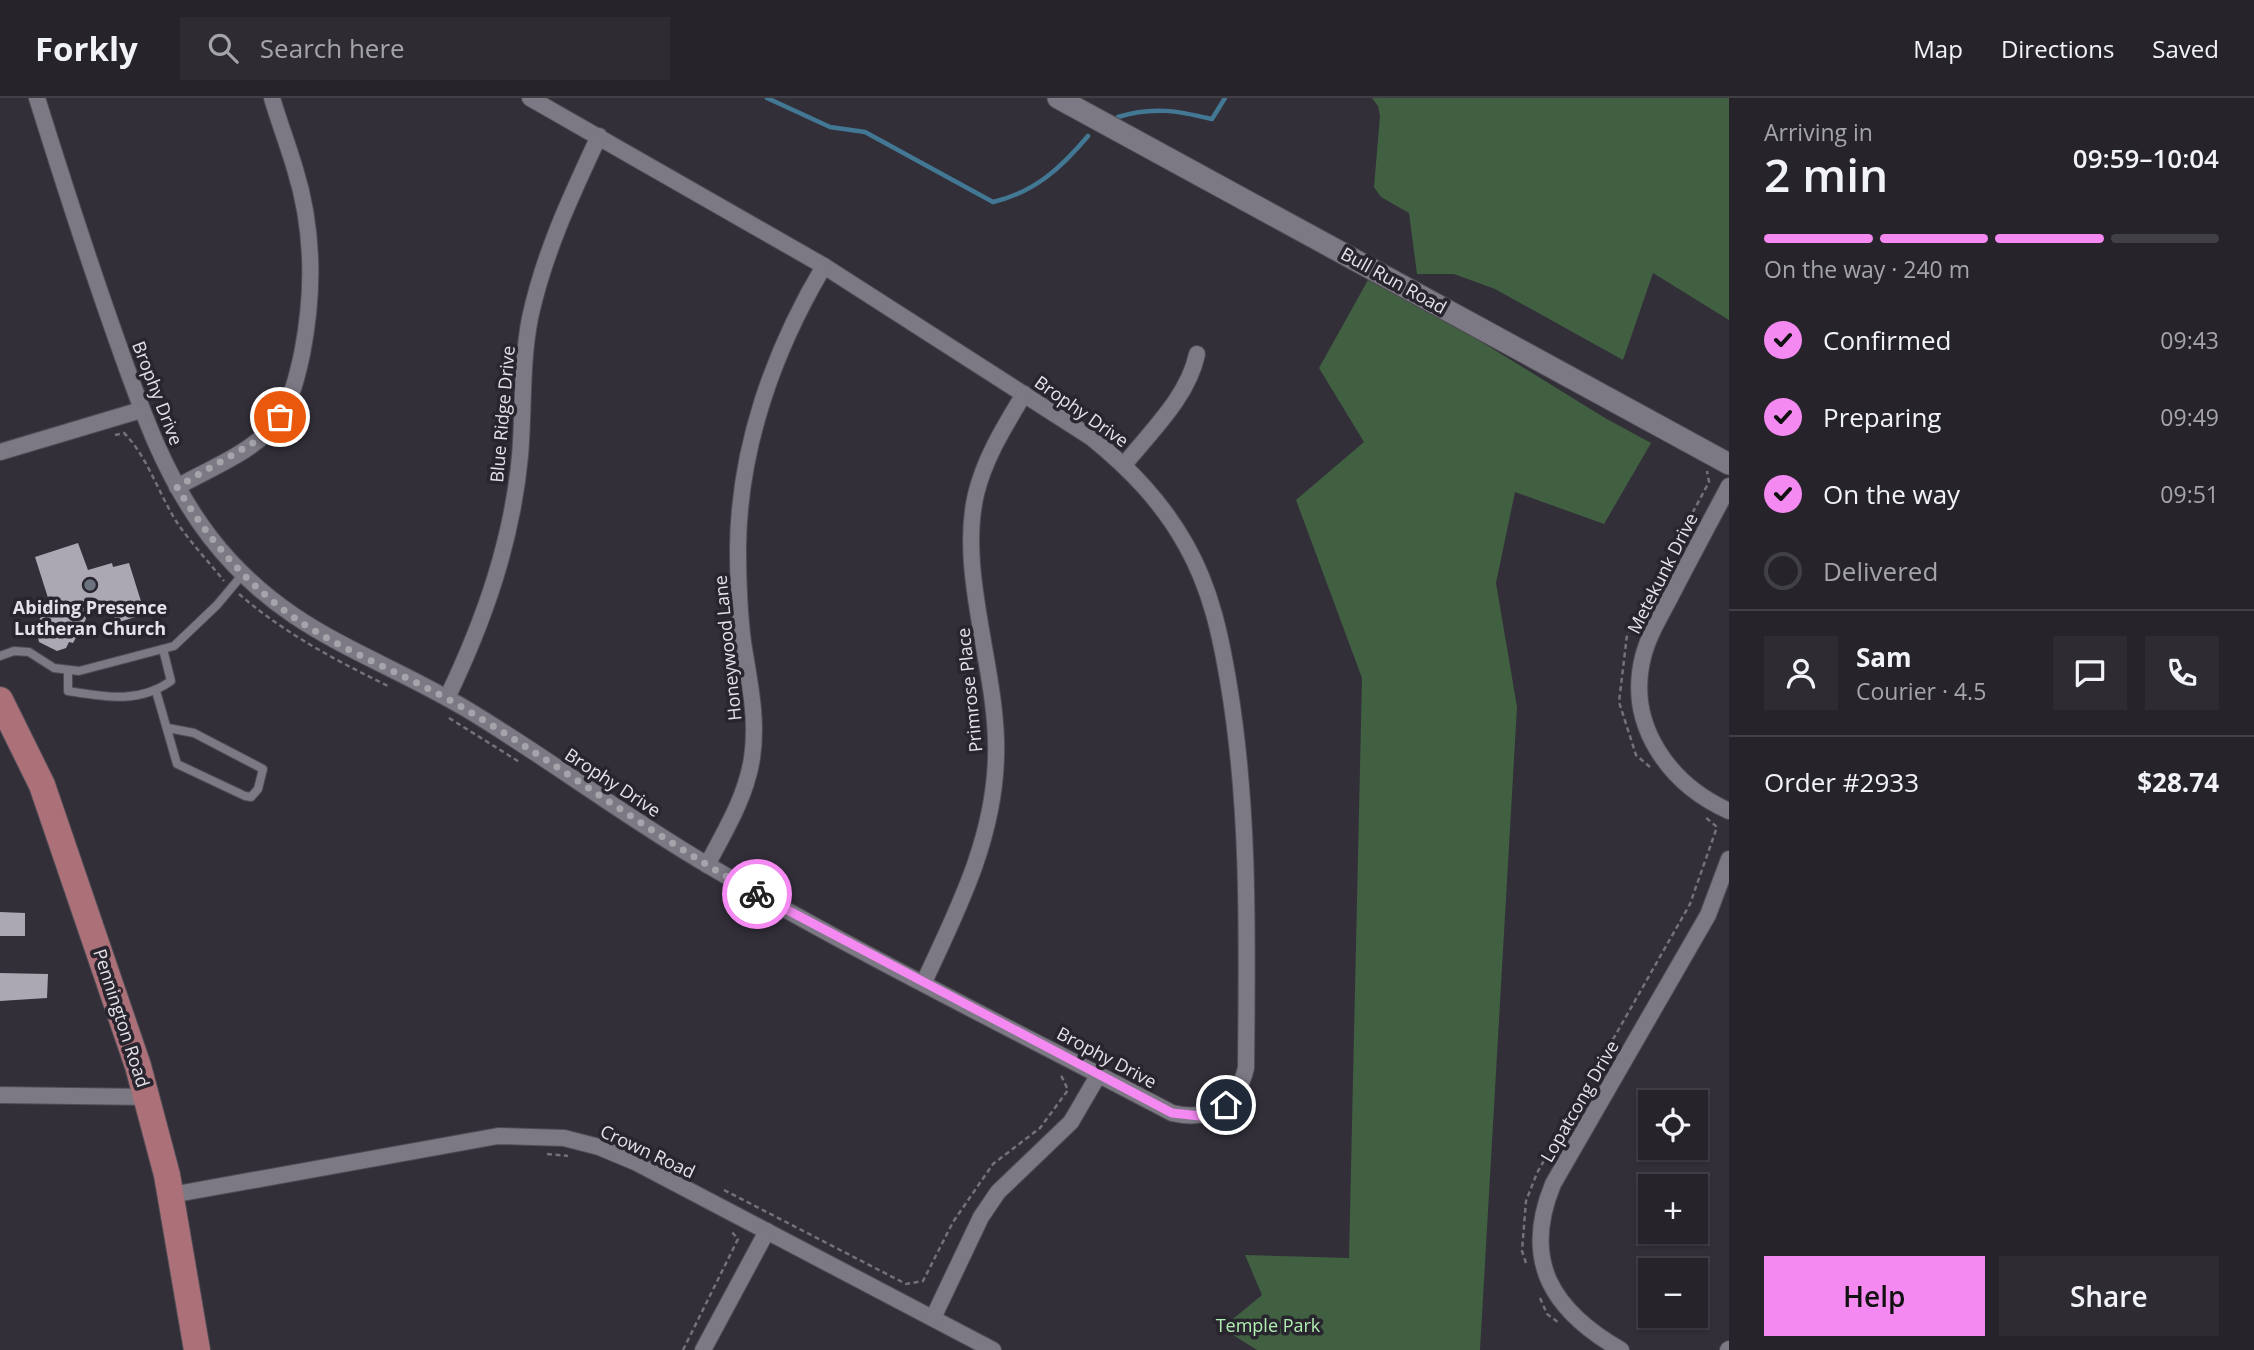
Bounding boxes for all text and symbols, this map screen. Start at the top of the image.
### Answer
search box [180,17,670,80]
text: Forkly [35,26,138,71]
icon: search [204,29,242,67]
text: Search here [260,30,405,66]
text: Map [1913,32,1963,65]
text: Directions [2001,32,2114,65]
text: Saved [2152,32,2219,65]
text: Arriving in [1764,116,1873,148]
text: 09:59–10:04 [2073,140,2219,176]
text: 2 min [1764,143,1888,205]
street label: Bull Run Road [1337,241,1451,319]
text: On the way · 240 m [1764,253,1970,285]
icon: check [1764,321,1802,359]
text: Confirmed [1823,322,1951,358]
text: 09:43 [2160,324,2219,356]
street label: Brophy Drive [127,338,189,448]
street label: Blue Ridge Drive [484,345,520,483]
street label: Brophy Drive [1030,370,1134,452]
pin [250,387,310,447]
icon: bag [261,398,299,436]
icon: check [1764,398,1802,436]
text: Preparing [1823,399,1941,435]
text: 09:49 [2160,401,2219,433]
icon: check [1764,475,1802,513]
text: On the way [1823,476,1960,512]
text: 09:51 [2160,478,2219,510]
street label: Metekunk Drive [1621,508,1703,638]
text: Delivered [1823,553,1938,589]
street label: Honeywood Lane [707,574,747,722]
marker: Abiding Presence Lutheran Church [82,577,98,593]
place label: Abiding Presence Lutheran Church [13,595,167,640]
street label: Primrose Place [951,627,987,753]
button: person [1764,636,1838,710]
button: chat [2053,636,2127,710]
button: phone [2145,636,2219,710]
text: Sam [1856,639,1912,675]
text: Courier · 4.5 [1856,675,1986,707]
street label: Brophy Drive [560,742,666,822]
text: Order #2933 [1764,764,1919,800]
text: $28.74 [2137,764,2219,800]
courier [722,859,792,929]
icon: bike [738,875,776,913]
street label: Pennington Road [88,946,156,1090]
street label: Brophy Drive [1053,1021,1161,1093]
street label: Lopatcong Drive [1534,1036,1624,1166]
pin [1196,1075,1256,1135]
icon: home [1207,1086,1245,1124]
map controls [1638,1090,1708,1328]
button: locate [1638,1090,1708,1160]
street label: Crown Road [597,1119,699,1183]
button: + [1638,1174,1708,1244]
button: Help [1764,1256,1985,1336]
button: Share [1999,1256,2219,1336]
button: − [1638,1258,1708,1328]
park label: Temple Park [1216,1313,1321,1337]

